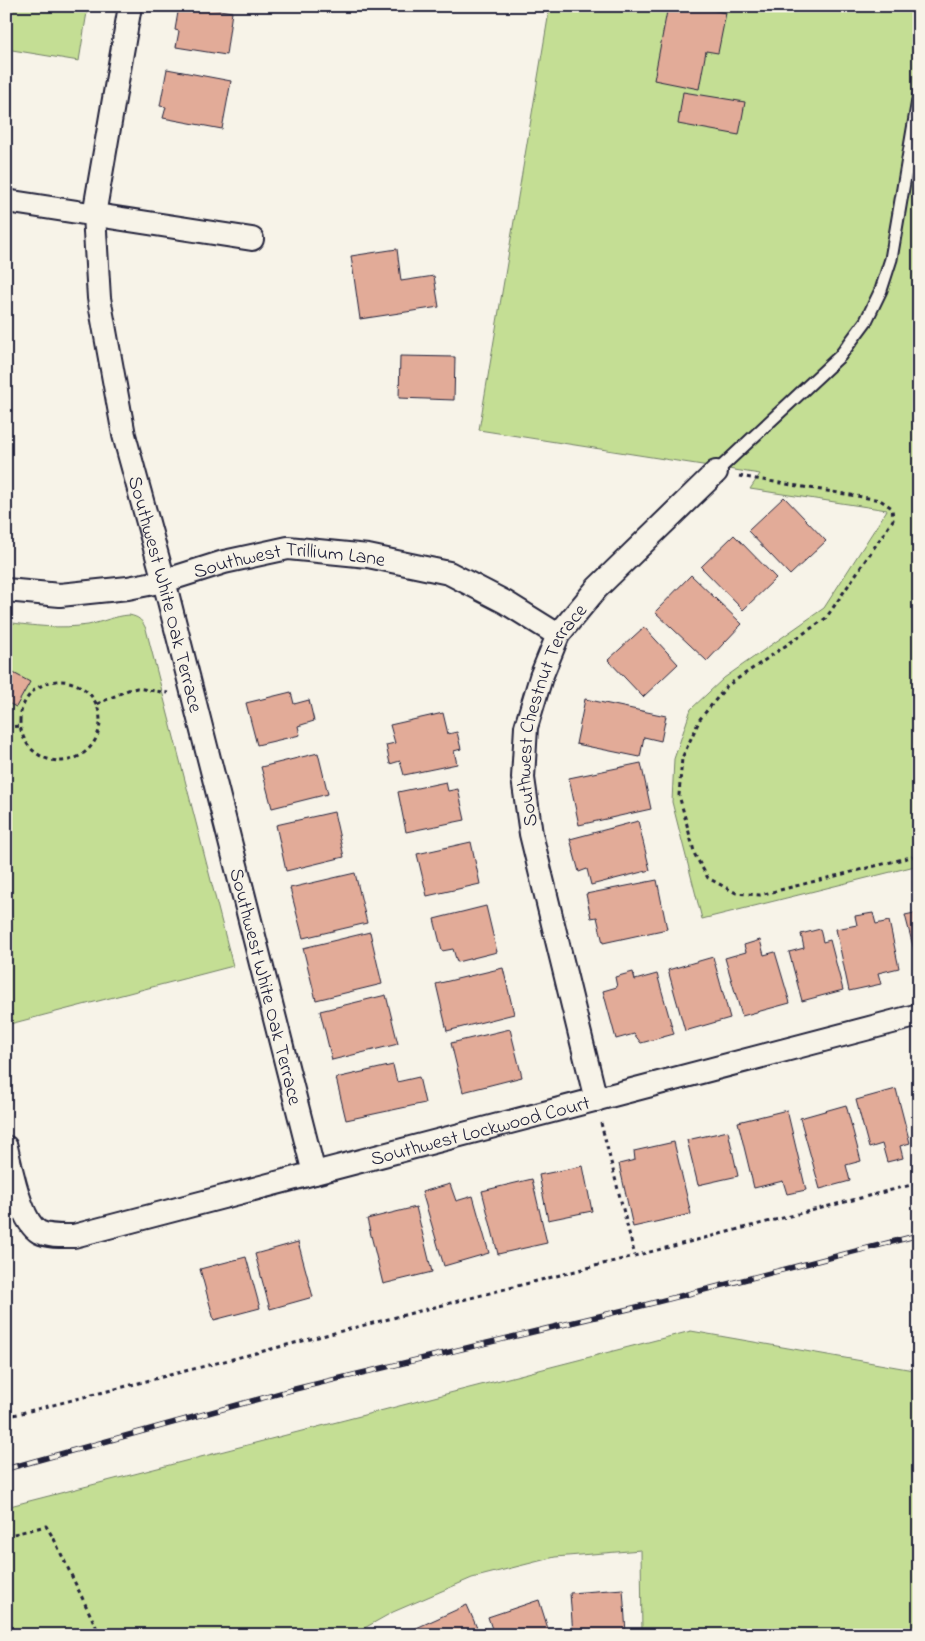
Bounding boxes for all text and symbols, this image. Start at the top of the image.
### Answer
street label: Southwest White Oak Terrace [119,473,209,716]
street label: Southwest Trillium Lane [190,536,388,588]
street label: Southwest Chestnut Terrace [511,598,595,828]
street label: Southwest White Oak Terrace [220,865,308,1109]
street label: Southwest Lockwood Court [368,1090,594,1175]

